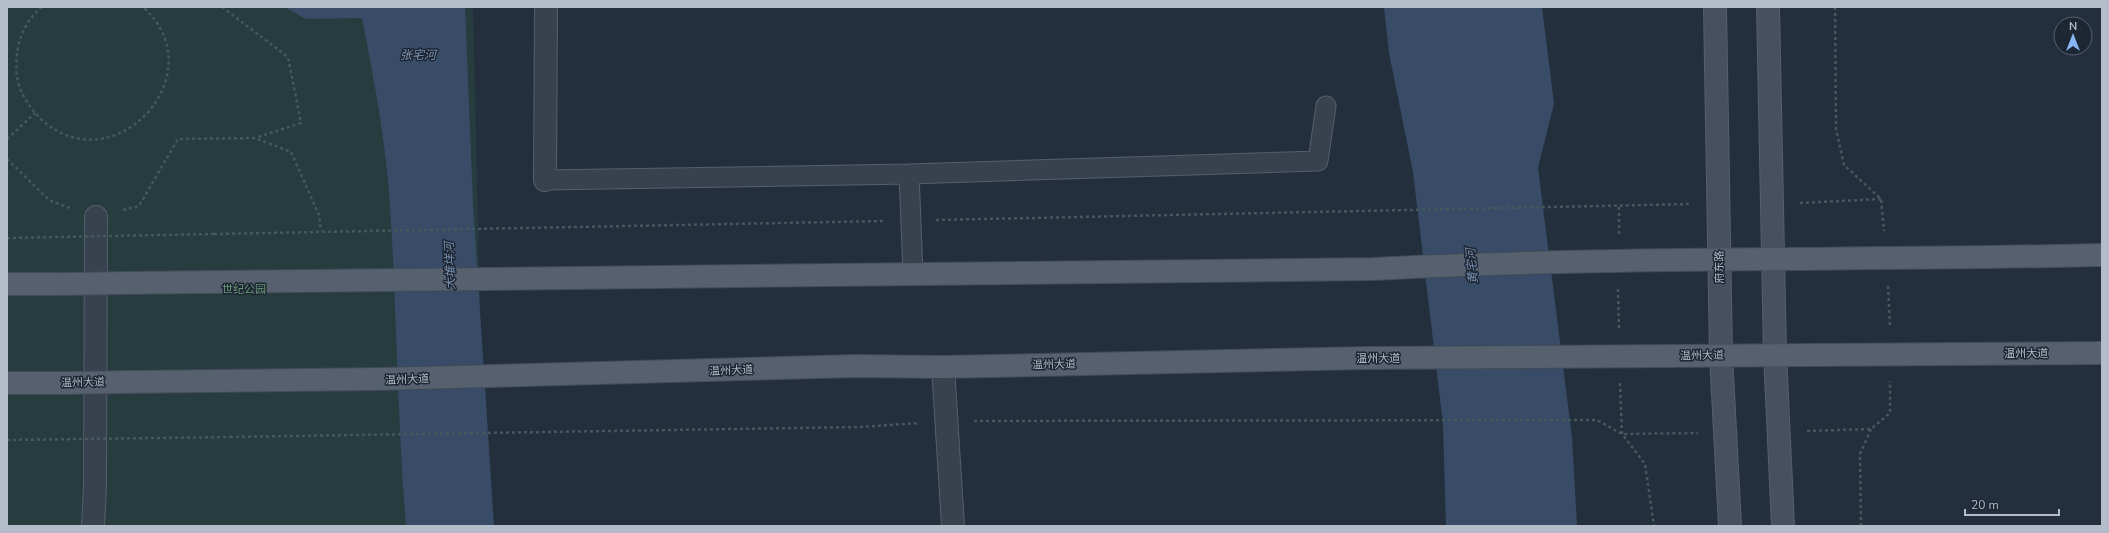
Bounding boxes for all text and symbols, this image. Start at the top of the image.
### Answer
north arrow [2053,16,2093,56]
text: N [2069,19,2077,34]
water label: 张宅河 [400,47,438,63]
water label: 大堆垟河 [441,240,459,290]
water label: 黄宅河 [1462,245,1482,285]
street label: 府东路 [1712,250,1727,284]
park label: 世纪公园 [222,282,266,297]
street label: 温州大道 [2004,346,2048,361]
street label: 温州大道 [1680,348,1724,363]
street label: 温州大道 [1356,351,1400,366]
street label: 温州大道 [1032,357,1076,372]
street label: 温州大道 [709,362,753,379]
street label: 温州大道 [385,371,429,388]
street label: 温州大道 [61,375,105,390]
scale bar [1965,491,2059,517]
text: 20 m [1971,497,1999,513]

